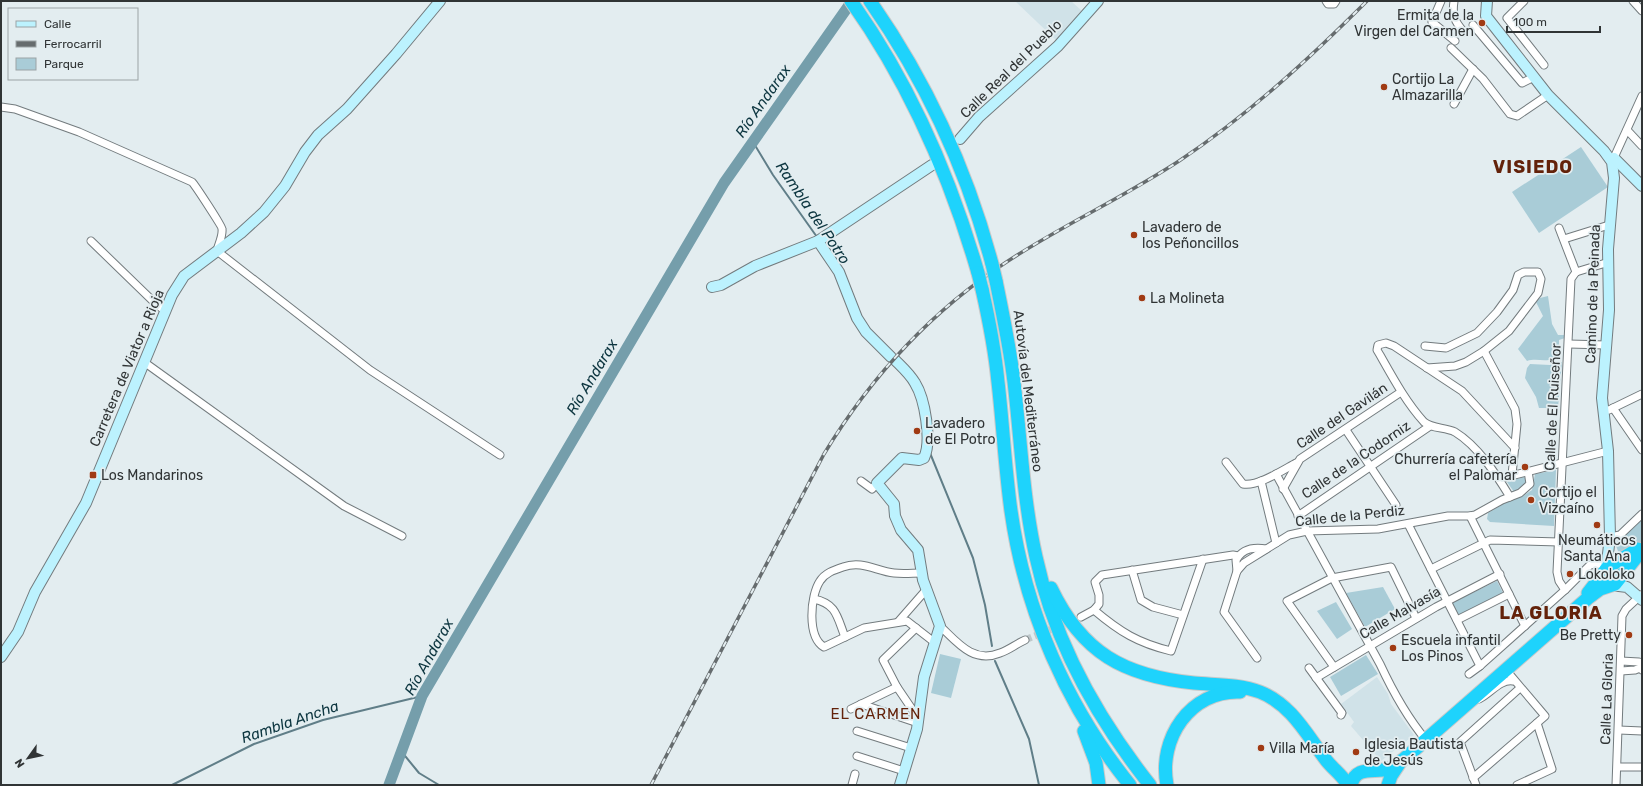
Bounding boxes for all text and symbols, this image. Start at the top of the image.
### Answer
place label: Ermita de la Virgen del Carmen [1354,7,1474,40]
legend [8,8,138,80]
scale bar [1507,8,1600,34]
text: 100 m [1513,15,1547,29]
street label: Calle Real del Pueblo [957,16,1065,122]
text: Calle [44,17,71,31]
marker: Ermita de la Virgen del Carmen [1477,18,1487,28]
text: Ferrocarril [44,37,102,51]
text: Parque [44,57,84,71]
water label: Río Andarax [731,60,795,141]
place label: Cortijo La Almazarilla [1392,71,1463,104]
marker: Cortijo La Almazarilla [1379,82,1389,92]
district label: VISIEDO [1493,156,1573,178]
water label: Rambla del Potro [772,158,854,268]
place label: Lavadero de los Peñoncillos [1142,219,1239,252]
street label: Camino de la Peinada [1582,224,1604,364]
marker: Lavadero de los Peñoncillos [1129,230,1139,240]
street label: Carretera de Viator a Rioja [86,287,168,449]
place label: La Molineta [1150,290,1224,307]
marker: La Molineta [1137,293,1147,303]
street label: Autovía del Mediterráneo [1010,309,1046,473]
water label: Río Andarax [562,335,622,418]
street label: Calle de El Ruiseñor [1541,342,1565,471]
street label: Calle del Gavilán [1293,379,1391,453]
place label: Lavadero de El Potro [925,415,995,448]
street label: Calle de la Codorniz [1298,417,1414,503]
marker: Lavadero de El Potro [912,426,922,436]
place label: Churrería cafetería el Palomar [1394,451,1518,484]
marker: Churrería cafetería el Palomar [1520,462,1530,472]
place label: Los Mandarinos [101,467,203,484]
marker: Los Mandarinos [88,470,98,480]
place label: Cortijo el Vizcaíno [1539,484,1597,517]
marker: Cortijo el Vizcaíno [1526,495,1536,505]
street label: Calle de la Perdiz [1294,502,1406,530]
marker: Neumáticos Santa Ana [1592,520,1602,530]
place label: Neumáticos Santa Ana [1558,532,1636,565]
place label: Lokoloko [1578,566,1635,583]
marker: Lokoloko [1565,569,1575,579]
street label: Calle Malvasía [1356,583,1444,643]
district label: LA GLORIA [1499,602,1603,624]
water label: Río Andarax [401,615,458,698]
place label: Be Pretty [1560,627,1621,644]
marker: Be Pretty [1624,630,1634,640]
place label: Escuela infantil Los Pinos [1401,632,1501,665]
marker: Escuela infantil Los Pinos [1388,643,1398,653]
street label: Calle La Gloria [1597,653,1617,745]
water label: Rambla Ancha [239,697,341,747]
district label: EL CARMEN [830,705,922,723]
place label: Iglesia Bautista de Jesús [1364,736,1464,769]
north arrow [8,738,48,778]
place label: Villa María [1269,740,1335,757]
marker: Villa María [1256,743,1266,753]
marker: Iglesia Bautista de Jesús [1351,747,1361,757]
text: N [12,756,28,770]

